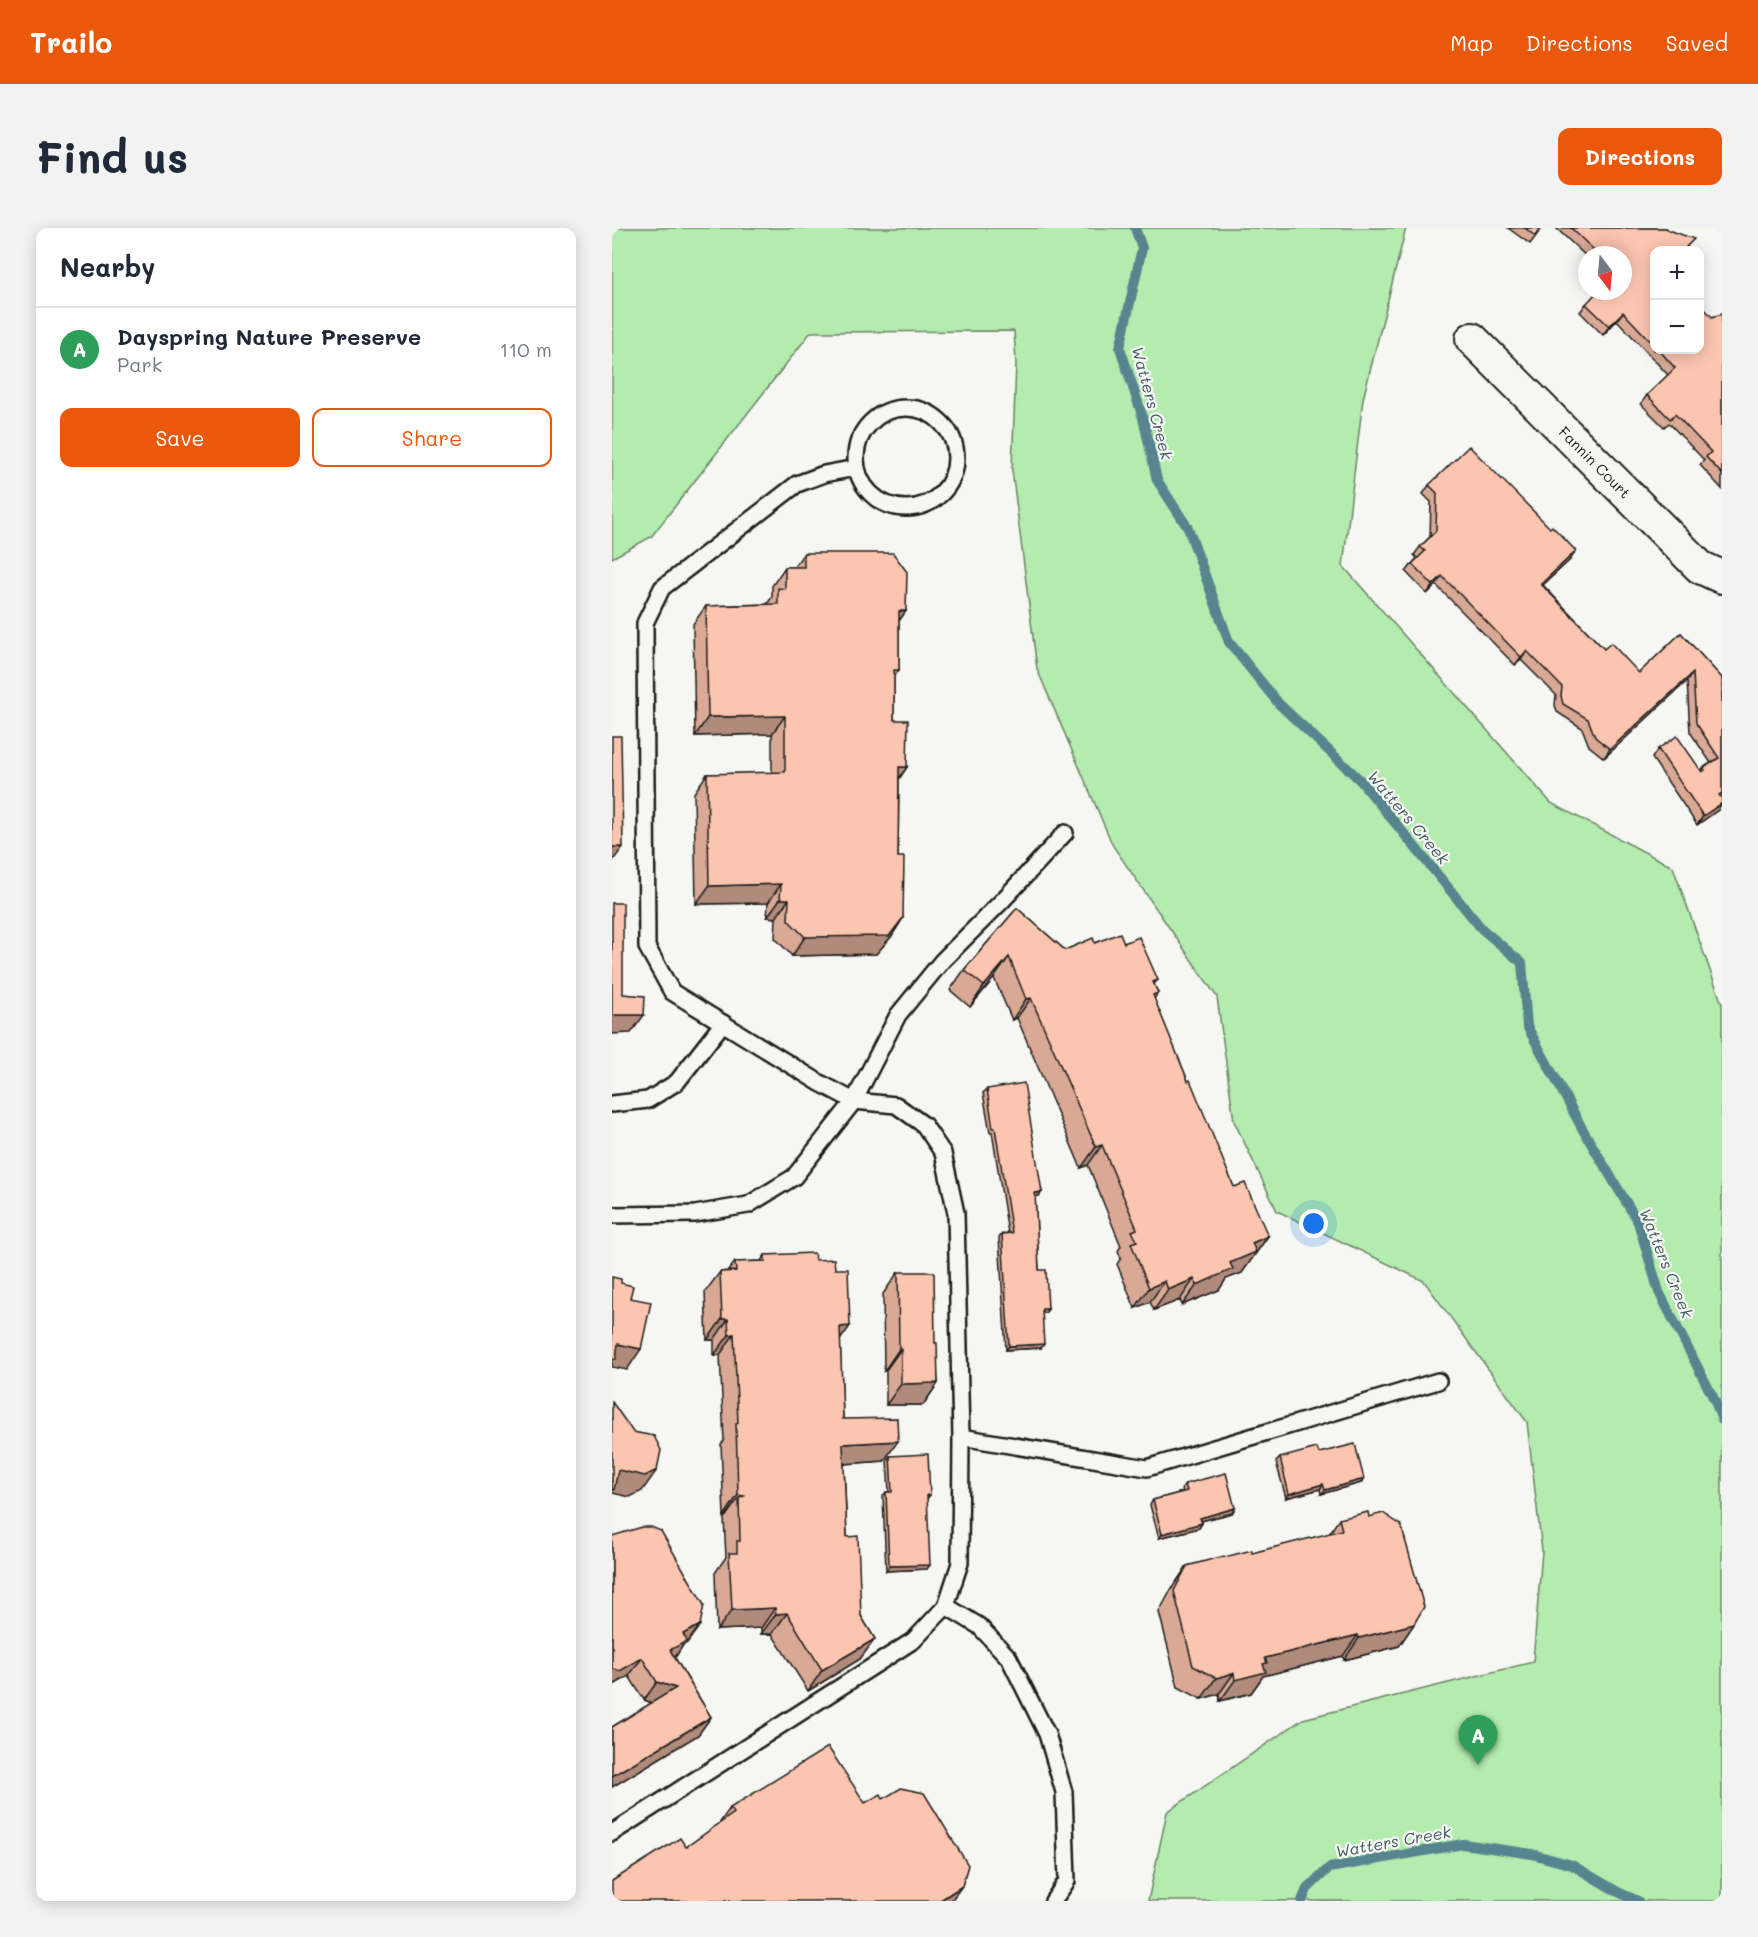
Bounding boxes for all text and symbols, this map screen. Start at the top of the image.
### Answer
text: Trailo [30,24,112,60]
text: Map [1450,29,1493,56]
text: Directions [1526,29,1633,56]
text: Saved [1666,29,1728,56]
button: Directions [1558,128,1722,185]
text: Find us [36,129,188,184]
north arrow [1578,246,1632,300]
map controls [1650,246,1704,354]
button: + [1650,246,1704,300]
text: Nearby [60,250,155,284]
button: − [1650,300,1704,354]
text: Dayspring Nature Preserve [117,322,421,351]
text: A [73,336,86,362]
text: 110 m [499,336,552,362]
water label: Watters Creek [1128,344,1178,463]
text: Park [117,351,162,377]
button: Save [60,408,300,467]
button: Share [312,408,552,467]
street label: Fannin Court [1555,422,1635,502]
water label: Watters Creek [1363,766,1455,869]
water label: Watters Creek [1635,1205,1699,1321]
your location [1299,1209,1328,1238]
pin: A [1458,1716,1498,1765]
water label: Watters Creek [1334,1820,1453,1861]

